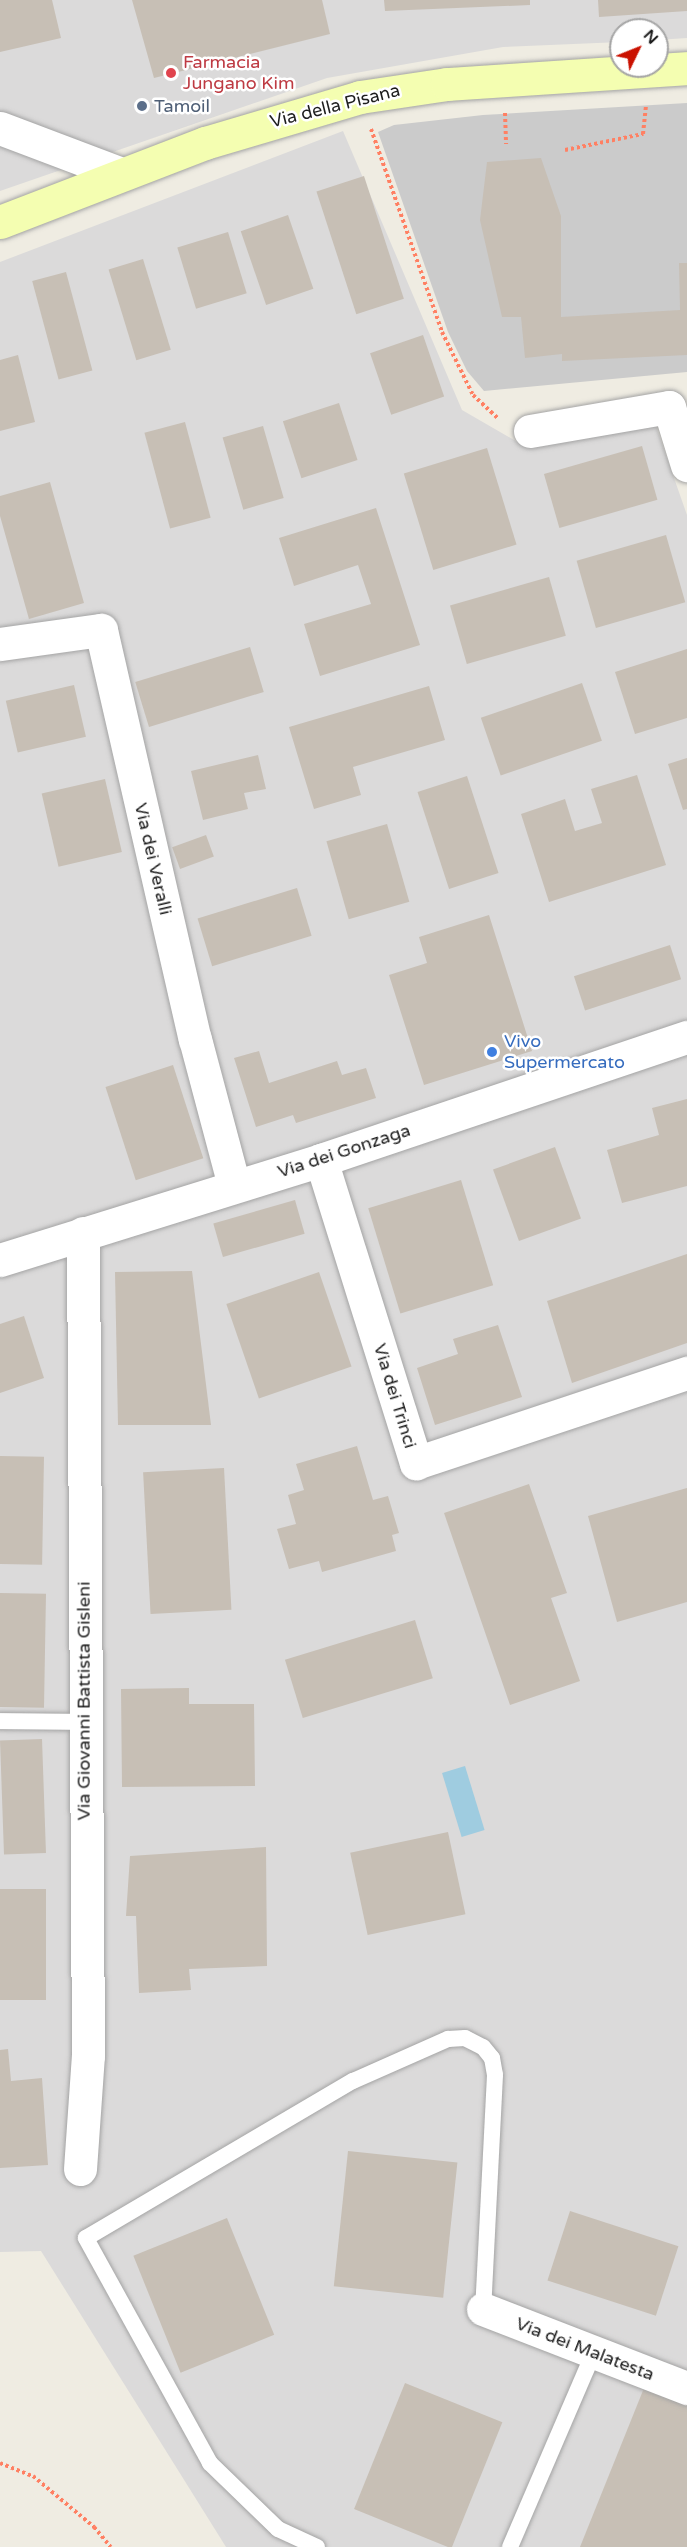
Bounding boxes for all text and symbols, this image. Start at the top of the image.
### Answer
north arrow [609,18,669,78]
text: N [639,26,662,49]
place label: Farmacia Jungano Kim [183,52,294,94]
marker: Farmacia Jungano Kim [164,66,178,80]
street label: Via della Pisana [268,79,402,133]
place label: Tamoil [154,95,210,117]
marker: Tamoil [135,99,149,113]
street label: Via dei Veralli [130,801,176,917]
place label: Vivo Supermercato [504,1031,625,1074]
marker: Vivo Supermercato [485,1045,499,1059]
street label: Via dei Gonzaga [275,1119,413,1183]
street label: Via dei Trinci [369,1341,421,1451]
street label: Via Giovanni Battista Gisleni [73,1582,95,1820]
street label: Via dei Malatesta [513,2313,657,2385]

